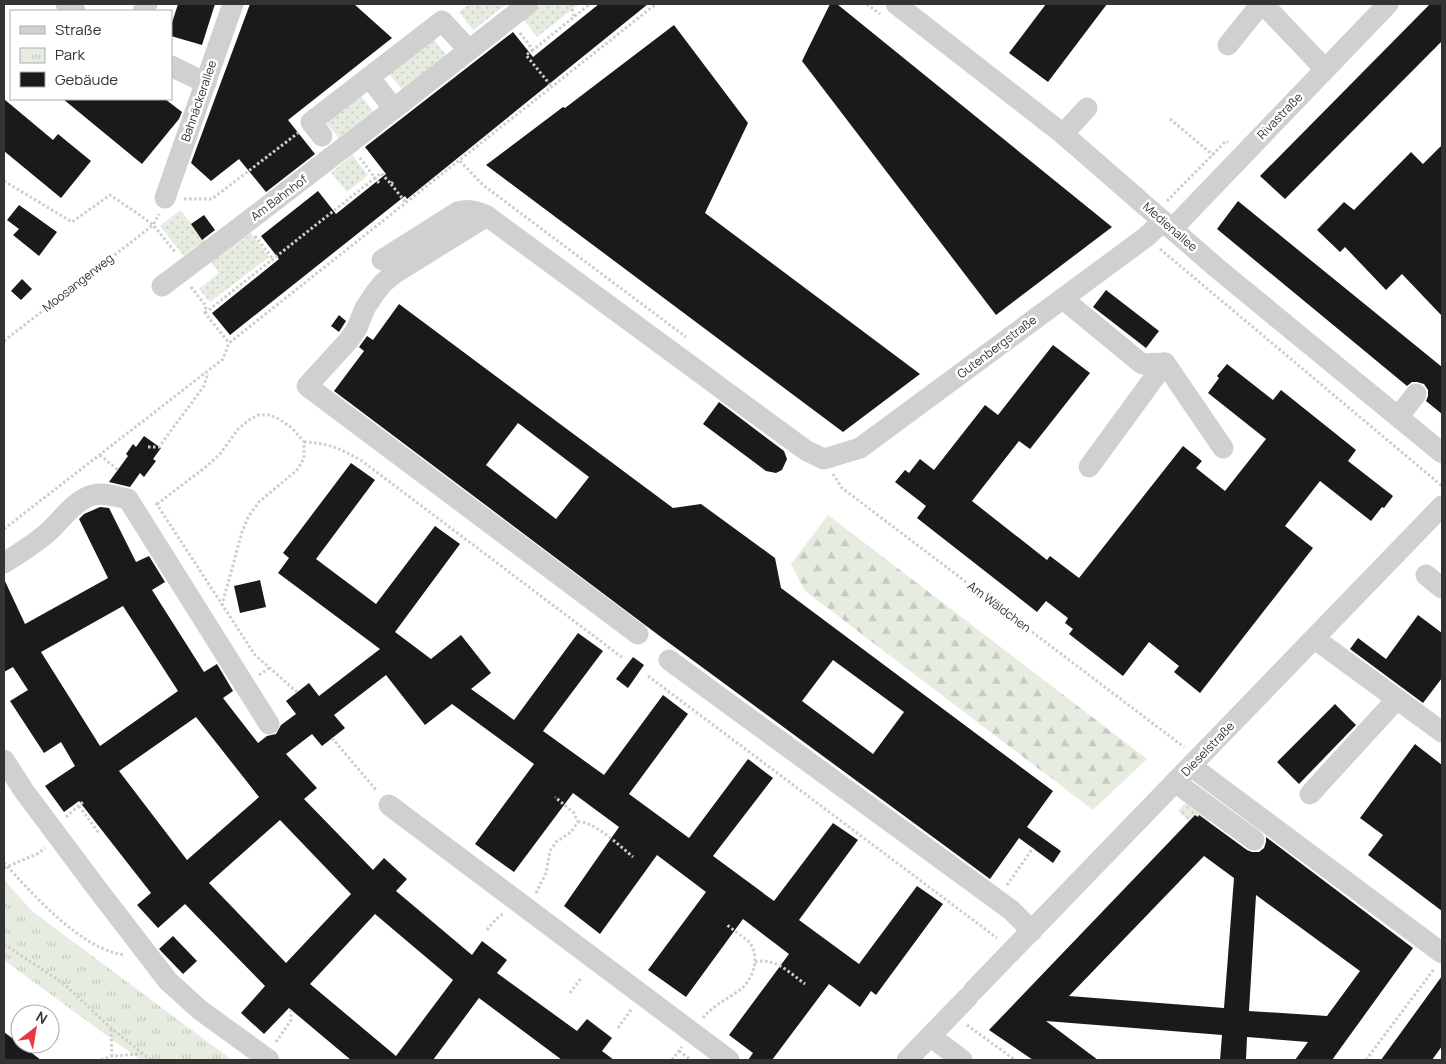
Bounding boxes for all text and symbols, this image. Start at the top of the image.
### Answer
legend [10,10,172,100]
text: Straße [55,19,102,40]
text: Park [55,44,85,65]
street label: Bahnäckerallee [177,58,220,144]
text: Gebäude [55,69,118,90]
street label: Rivastraße [1253,89,1306,143]
street label: Am Bahnhof [247,170,311,225]
street label: Medienallee [1139,198,1201,255]
street label: Moosangerweg [39,249,117,316]
street label: Gutenbergstraße [953,311,1040,382]
street label: Am Wäldchen [964,577,1034,636]
street label: Dieselstraße [1177,718,1238,780]
north arrow [10,1004,60,1054]
text: N [33,1007,51,1028]

